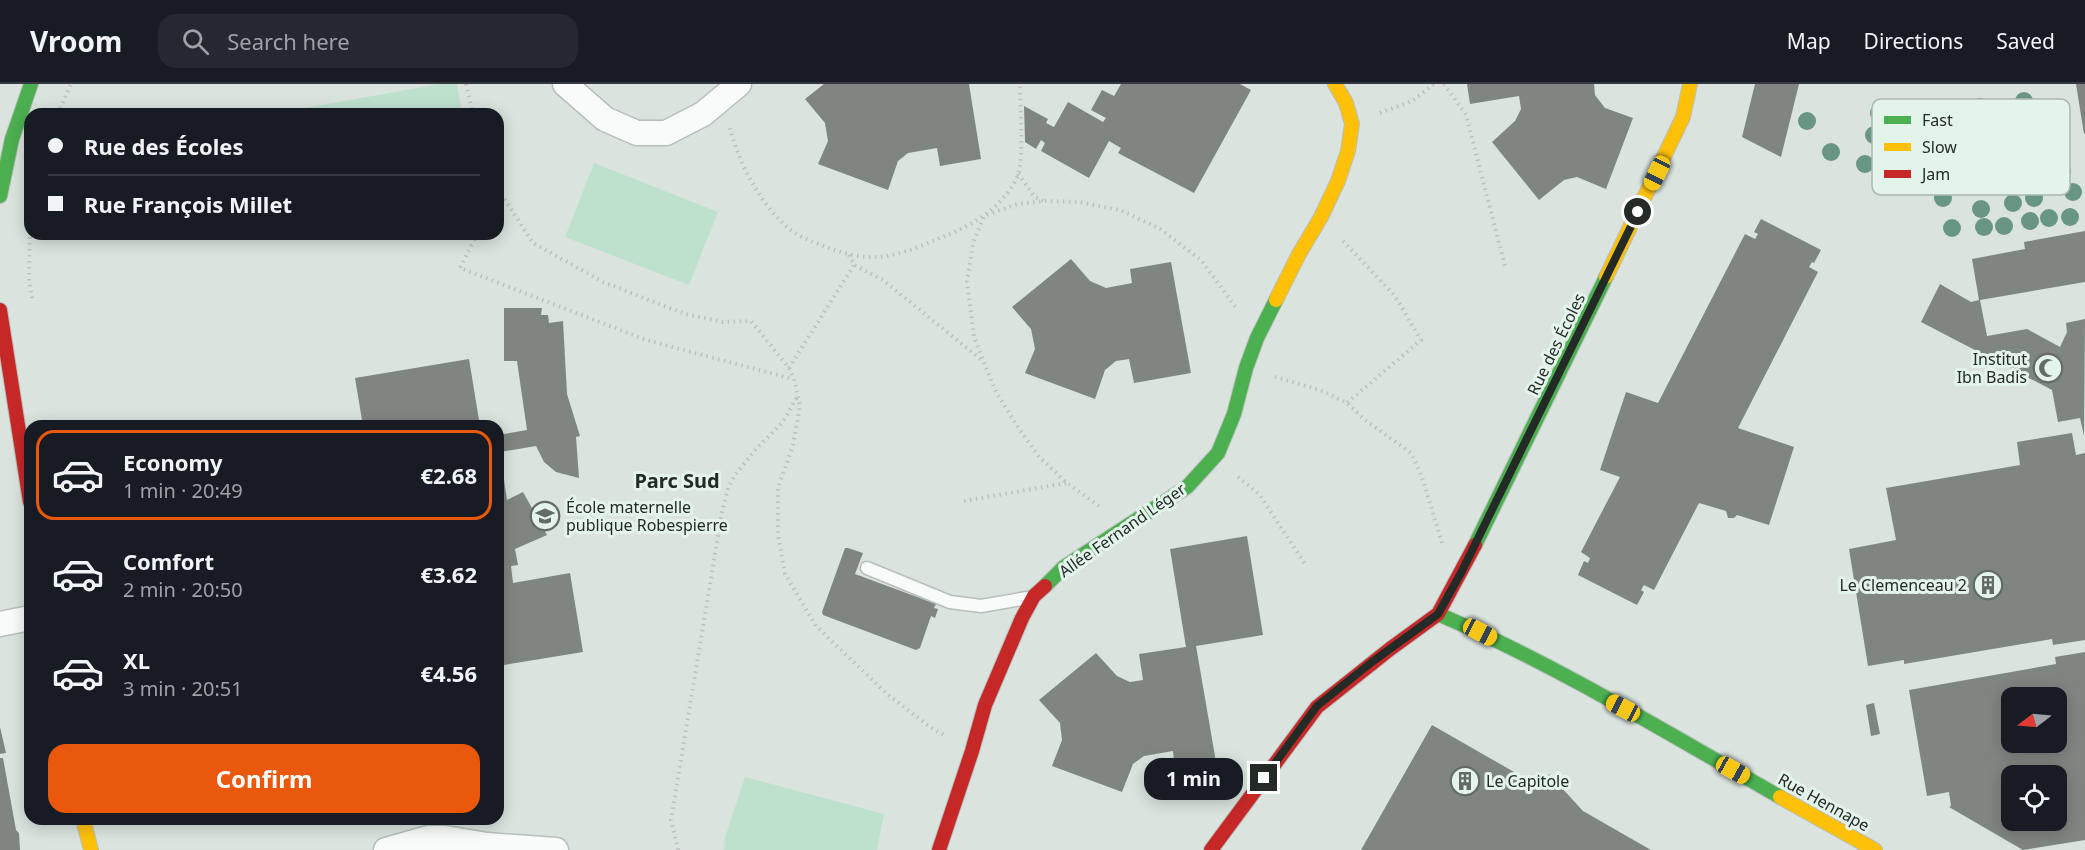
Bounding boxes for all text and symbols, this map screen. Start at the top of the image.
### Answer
search box [158,14,578,68]
text: Vroom [30,22,122,60]
icon: search [179,25,212,58]
text: Search here [227,26,350,56]
text: Map [1787,27,1831,55]
text: Directions [1864,27,1963,55]
text: Saved [1996,27,2055,55]
legend [1872,99,2070,195]
text: Fast [1922,109,1953,131]
text: Rue des Écoles [84,131,244,161]
text: Slow [1922,136,1957,158]
car [1641,153,1673,193]
text: Jam [1920,163,1950,185]
text: Rue François Millet [84,189,292,219]
route start [1624,198,1651,225]
street label: Rue des Écoles [1522,289,1590,399]
place label: Institut Ibn Badis [1957,348,2027,388]
mosque icon: Institut Ibn Badis [2032,352,2064,384]
text: Economy [123,447,222,477]
icon: car [51,448,105,502]
text: €2.68 [420,460,477,490]
district label: Parc Sud [634,467,720,494]
text: 1 min · 20:49 [123,477,243,504]
street label: Allée Fernand Léger [1054,478,1190,582]
place label: École maternelle publique Robespierre [566,496,728,536]
school or university icon: École maternelle publique Robespierre [529,500,561,532]
text: Comfort [123,546,214,576]
icon: car [51,547,105,601]
text: €3.62 [420,559,477,589]
building icon: Le Clemenceau 2 [1972,569,2004,601]
place label: Le Clemenceau 2 [1839,574,1967,596]
text: 2 min · 20:50 [123,576,243,603]
car [1460,616,1500,648]
text: XL [123,645,150,675]
icon: car [51,646,105,700]
text: €4.56 [420,658,477,688]
text: 3 min · 20:51 [123,675,243,702]
north arrow [2001,687,2067,753]
map controls [2001,687,2067,831]
car [1603,692,1643,724]
button: Confirm [48,744,480,813]
car [1713,753,1753,787]
callout: 1 min [1144,757,1243,799]
route end [1250,764,1277,791]
text: 1 min [1166,765,1221,792]
building icon: Le Capitole [1449,765,1481,797]
button: locate [2001,765,2067,831]
street label: Rue Hennape [1774,768,1874,836]
place label: Le Capitole [1486,770,1569,792]

